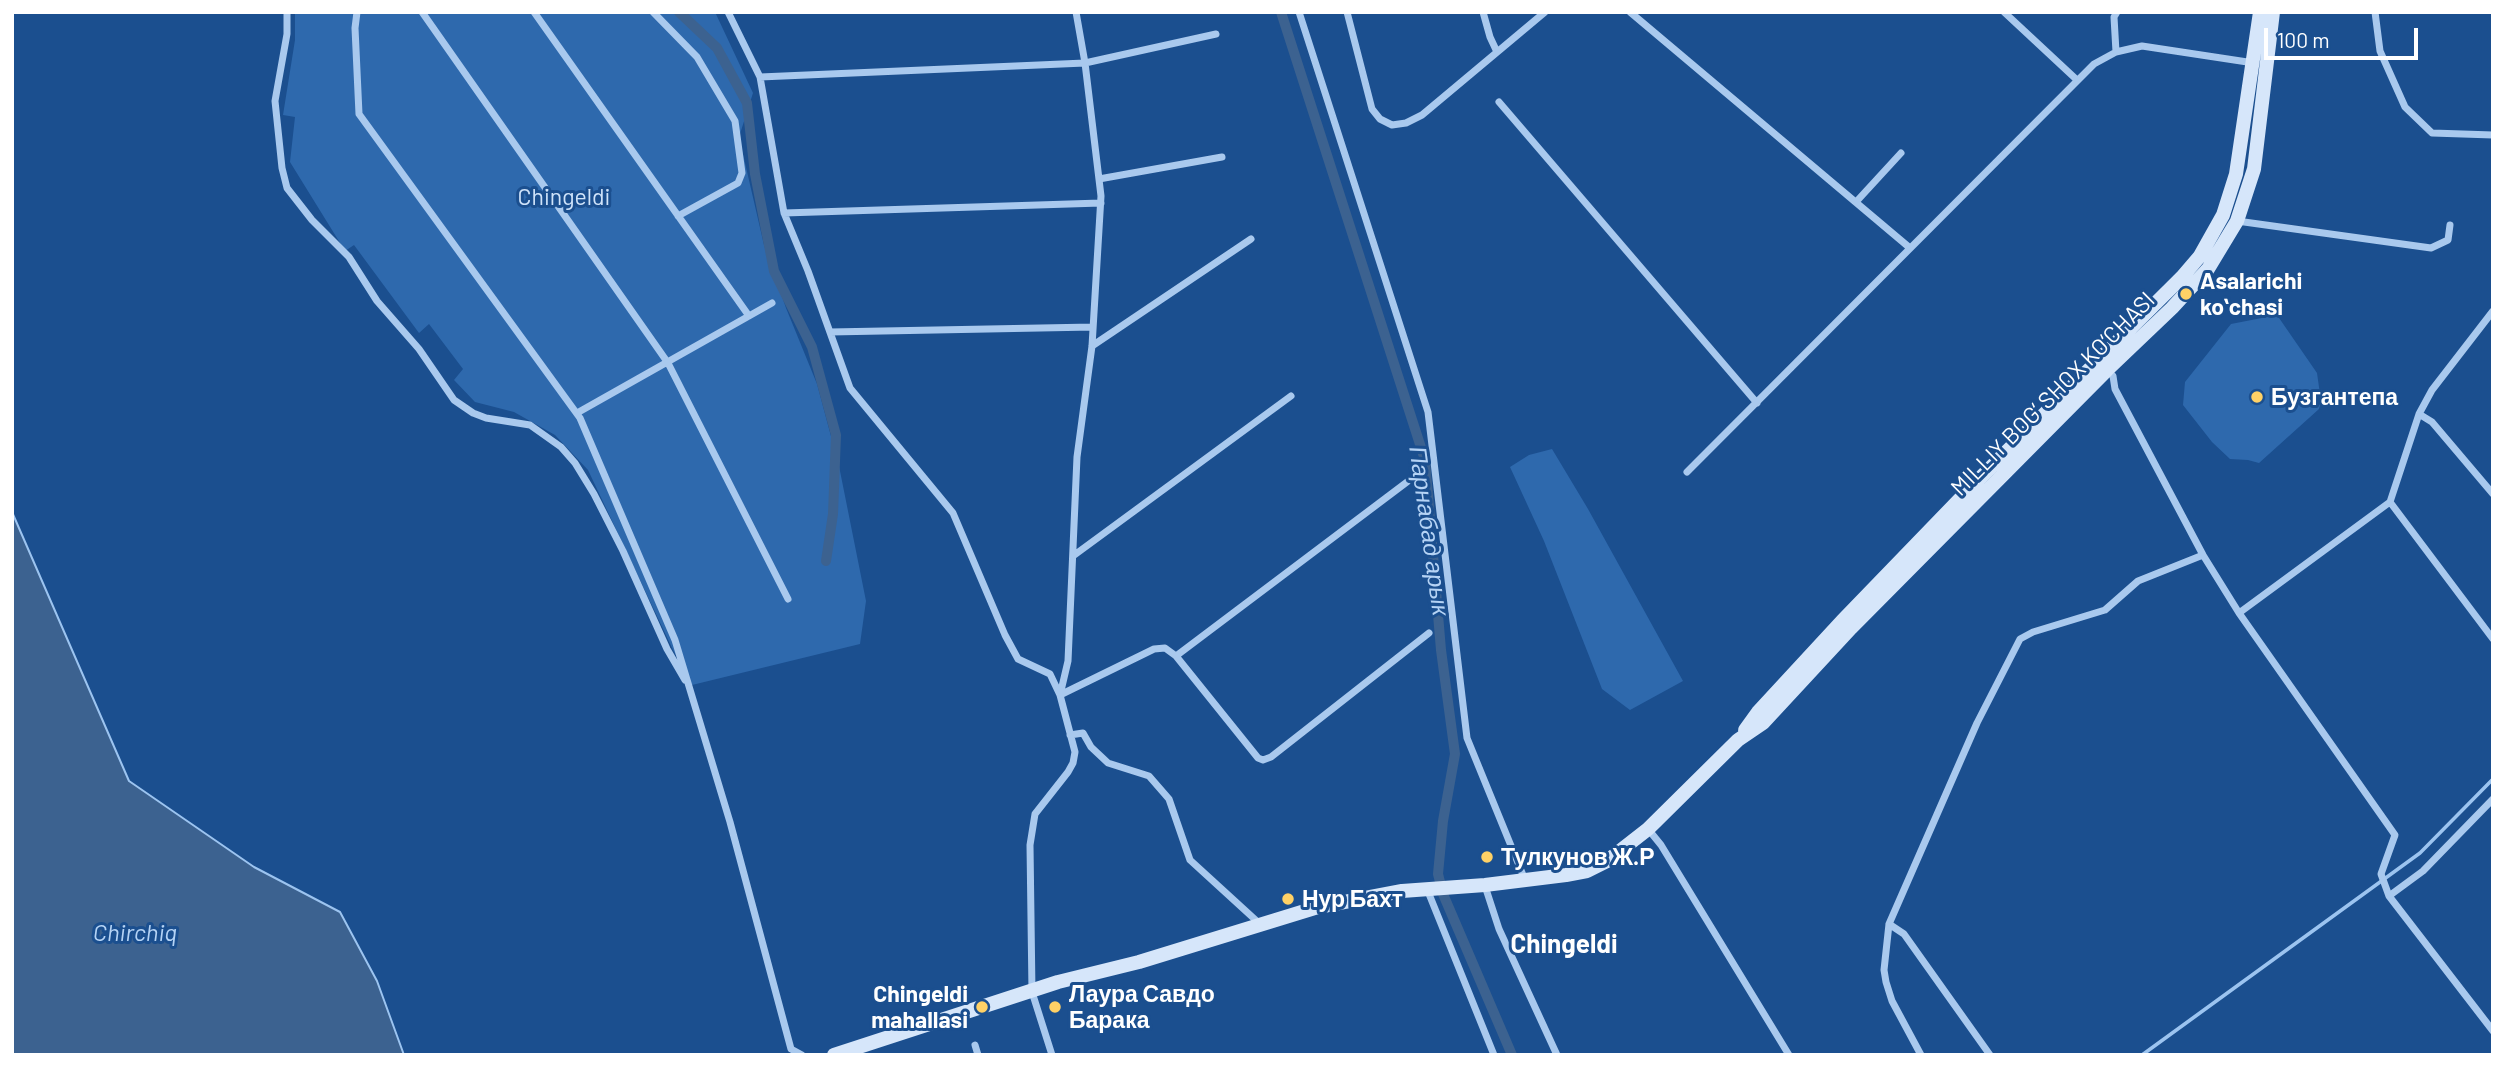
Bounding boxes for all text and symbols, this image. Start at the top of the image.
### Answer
scale bar [2267,14,2421,58]
text: 100 m [2277,27,2330,52]
park label: Chingeldi [518,183,610,211]
place label: Asalarichi koʻchasi [2200,267,2302,321]
street label: MILLIY BOG‘ SHOX KO‘CHASI [1945,286,2161,502]
marker: Asalarichi koʻchasi [2178,286,2194,302]
place label: Бузгантепа [2271,383,2398,411]
marker: Бузгантепа [2249,389,2265,405]
water label: Парнабад арык [1403,444,1455,618]
place label: Тулкунов Ж.Р [1501,843,1655,871]
marker: Тулкунов Ж.Р [1479,849,1495,865]
place label: Нур Бахт [1302,885,1403,913]
marker: Нур Бахт [1280,891,1296,907]
water label: Chirchiq [93,919,177,947]
district label: Chingeldi [1510,928,1618,960]
place label: Chingeldi mahallasi [871,980,968,1034]
place label: Лаура Савдо Барака [1069,980,1215,1034]
marker: Chingeldi mahallasi [974,999,990,1015]
marker: Лаура Савдо Барака [1047,999,1063,1015]

